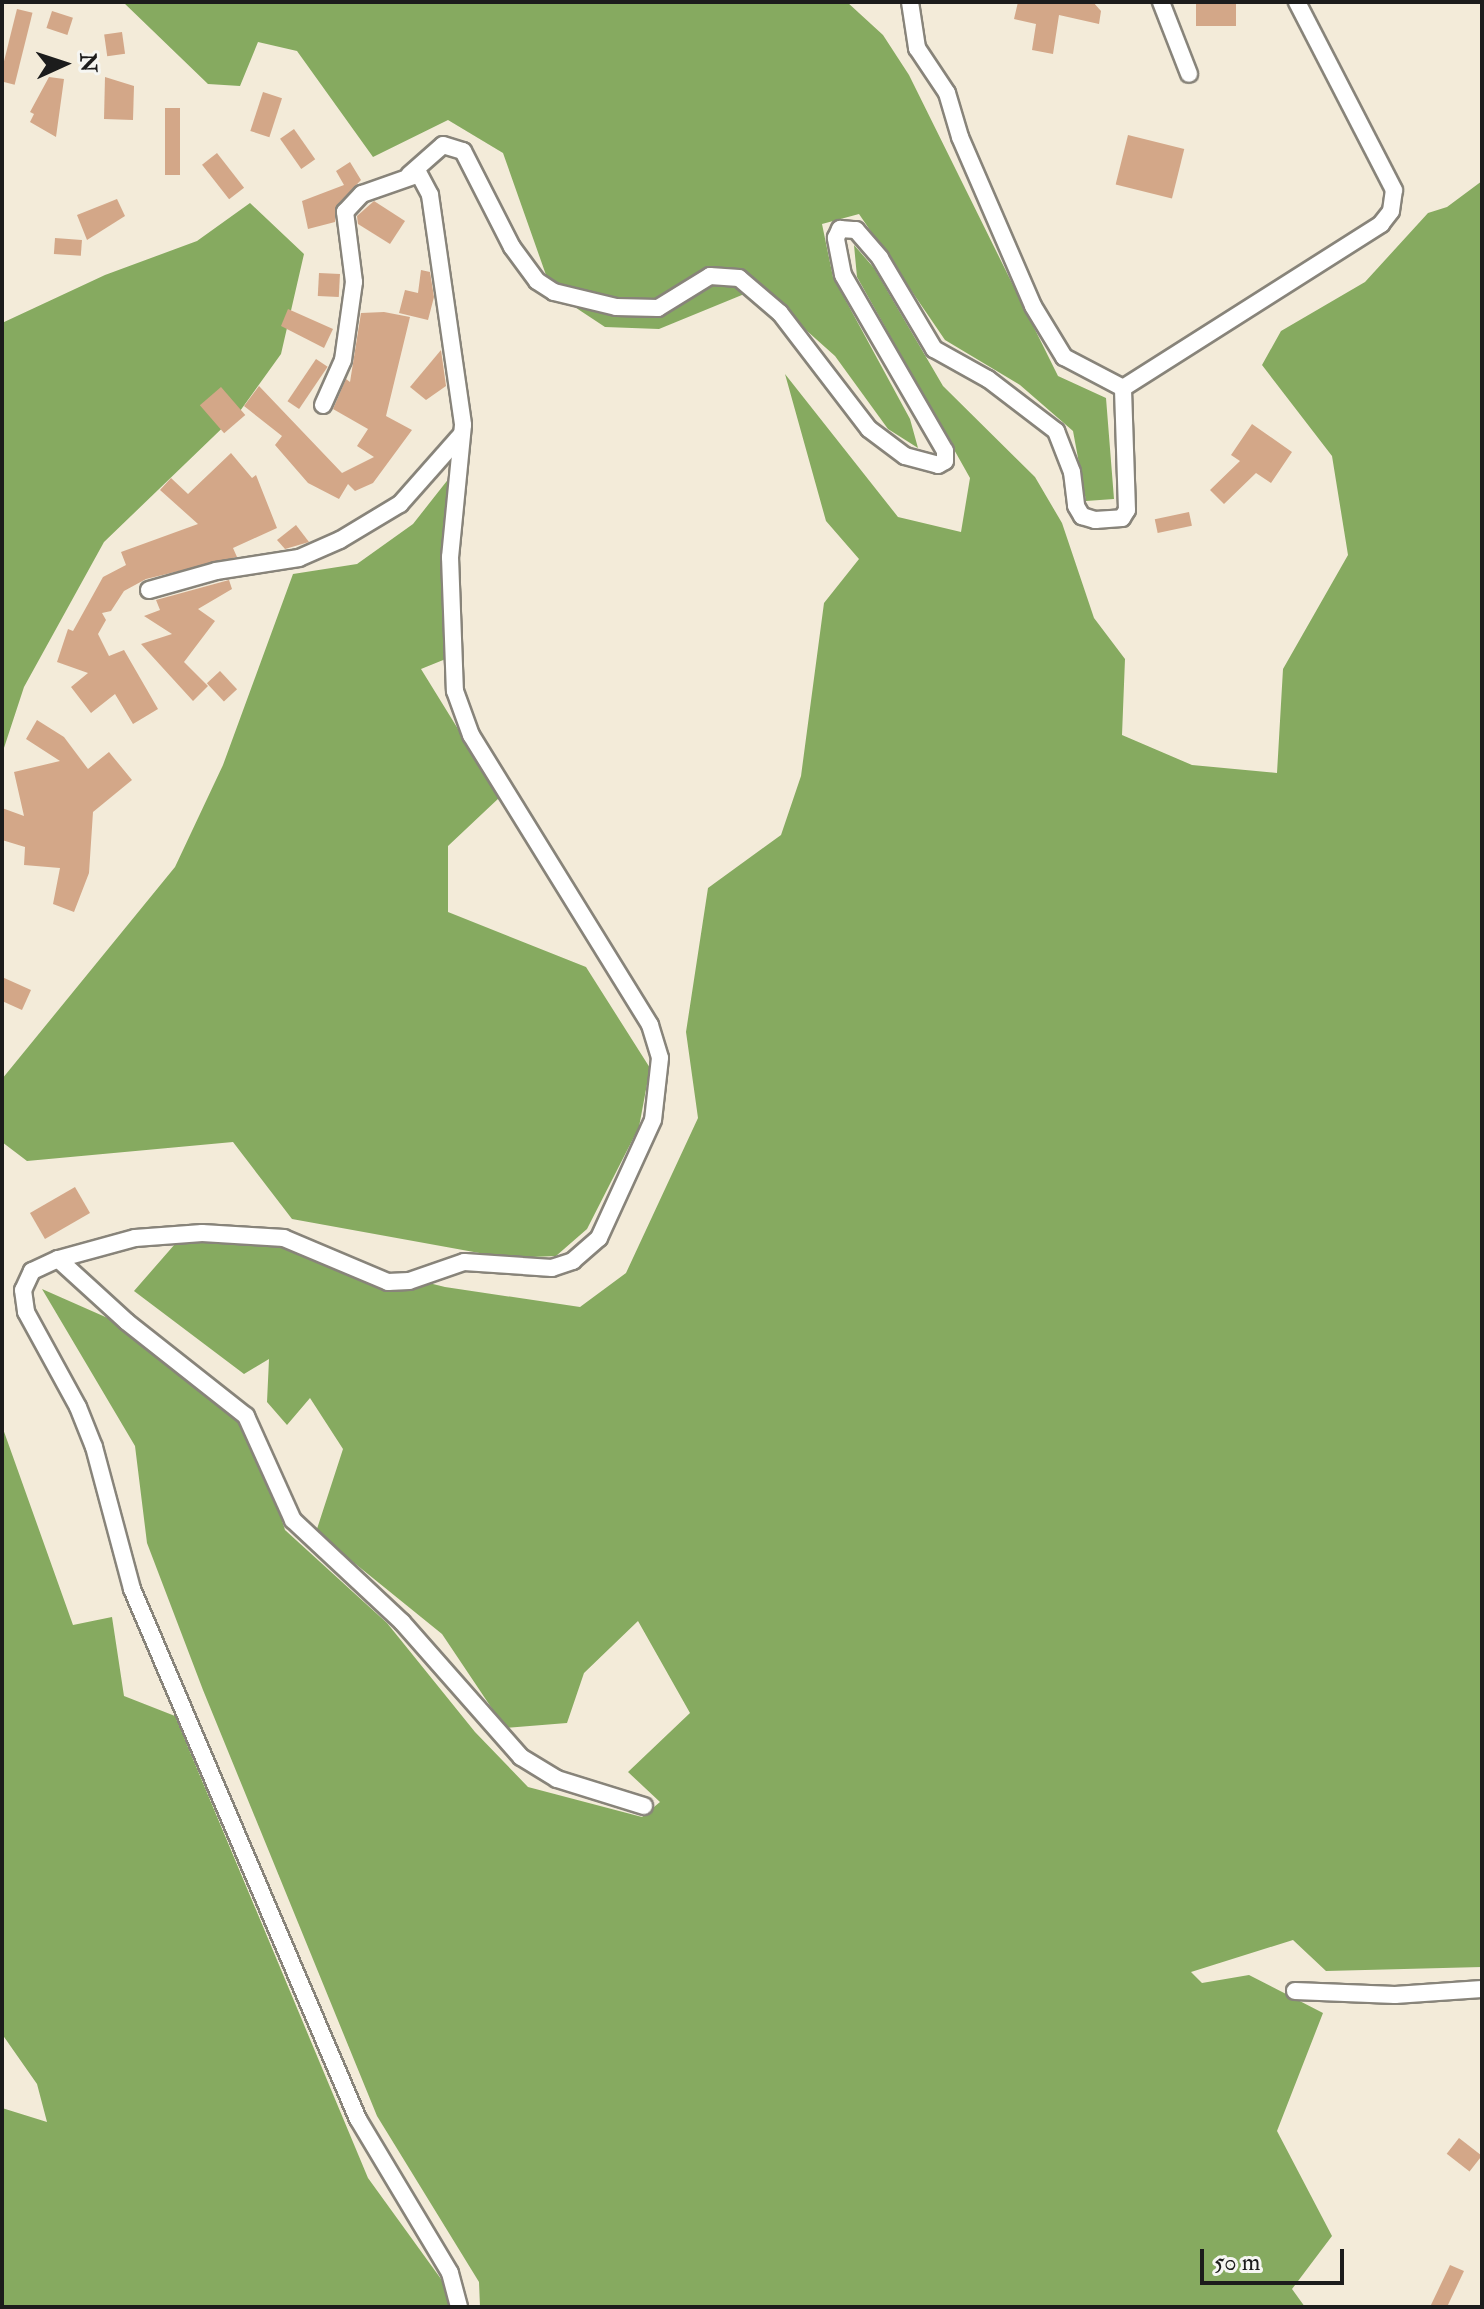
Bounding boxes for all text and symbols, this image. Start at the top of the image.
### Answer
north arrow [24,24,104,104]
text: N [73,52,102,73]
scale bar [1204,2233,1348,2283]
text: 50 m [1214,2247,1260,2278]

